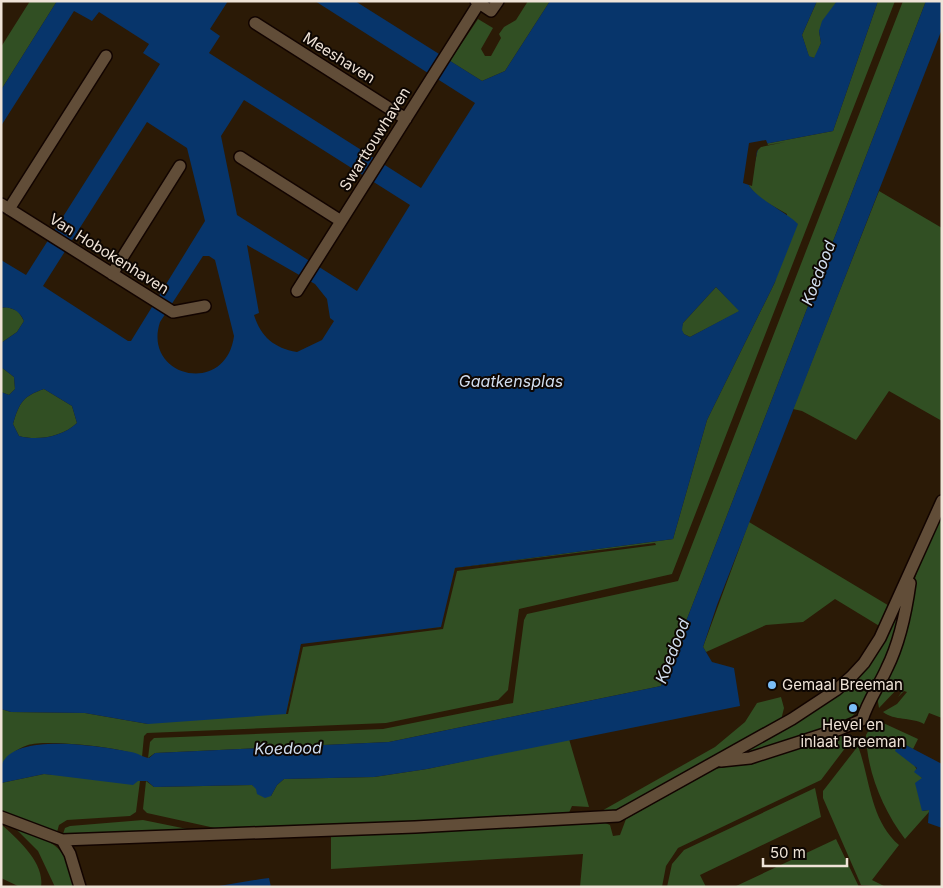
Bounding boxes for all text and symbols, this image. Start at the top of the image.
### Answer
street label: Meeshaven [300,28,379,87]
street label: Swarttouwhaven [335,83,414,194]
street label: Van Hobokenhaven [46,209,173,298]
water label: Koedood [797,238,840,308]
water label: Gaatkensplas [459,371,563,391]
water label: Koedood [651,616,694,686]
place label: Gemaal Breeman [782,675,903,694]
marker: Gemaal Breeman [766,679,778,691]
marker: Hevel en inlaat Breeman [847,702,859,714]
place label: Hevel en inlaat Breeman [800,715,906,751]
water label: Koedood [254,737,322,759]
scale bar [763,836,847,868]
text: 50 m [770,843,806,862]

